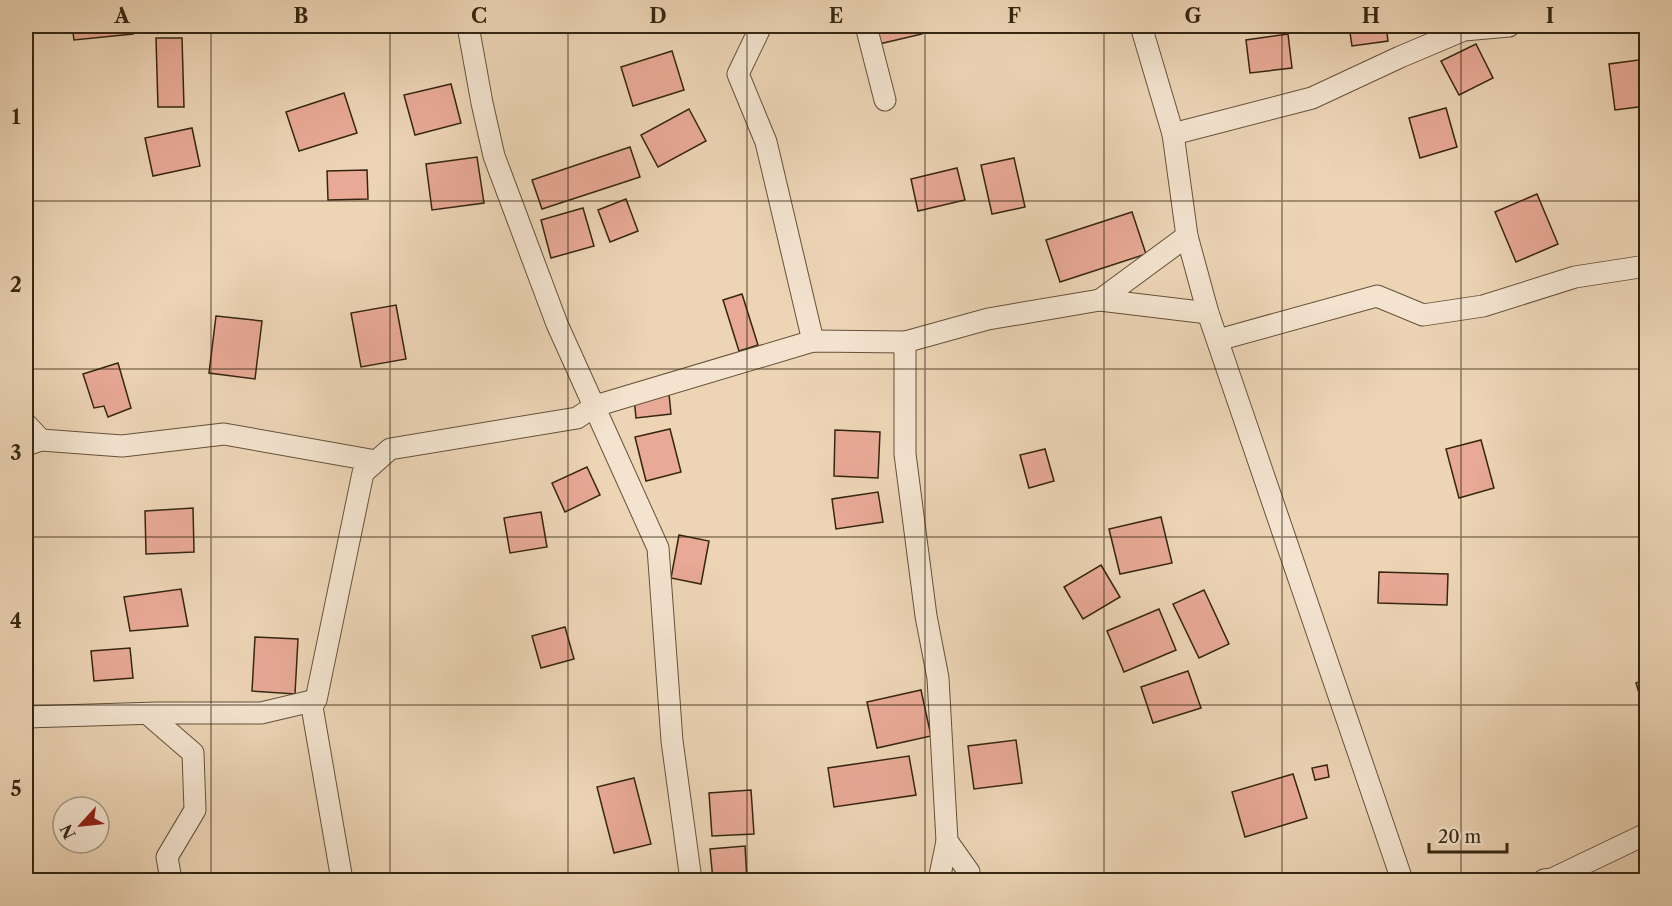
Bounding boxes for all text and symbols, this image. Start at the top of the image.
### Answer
text: A [113,4,130,28]
text: B [294,4,309,28]
text: C [471,4,487,28]
text: D [649,4,667,28]
text: E [829,4,843,28]
text: F [1007,4,1021,28]
text: G [1185,4,1202,28]
text: H [1362,4,1380,28]
text: I [1546,4,1554,28]
text: 1 [12,105,21,129]
text: 2 [10,273,22,297]
text: 3 [10,441,22,465]
text: 4 [10,609,22,633]
text: 5 [10,777,22,801]
north arrow [51,795,111,855]
scale bar [1429,816,1507,854]
text: N [56,821,80,843]
text: 20 m [1438,826,1482,848]

